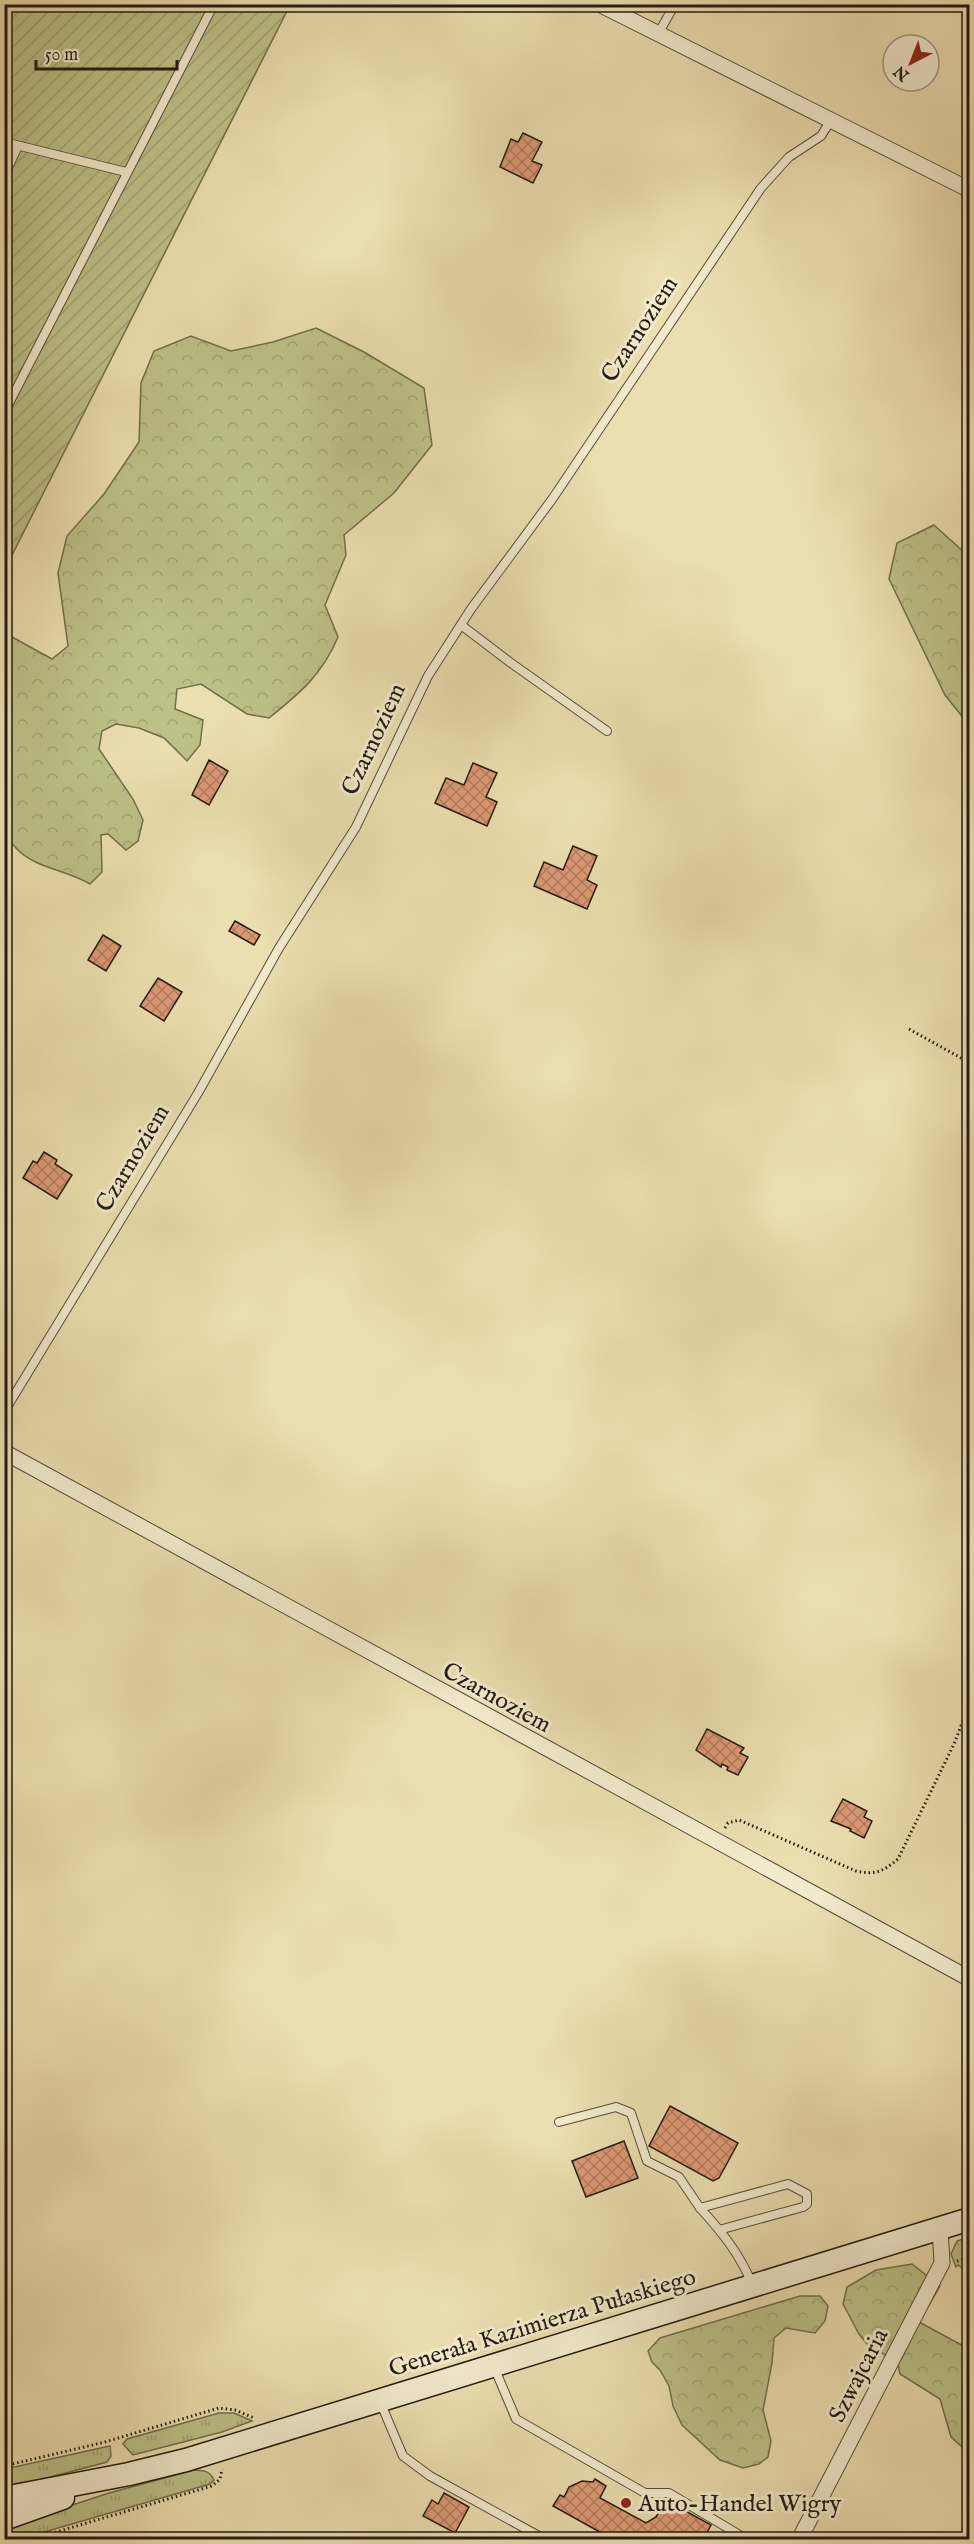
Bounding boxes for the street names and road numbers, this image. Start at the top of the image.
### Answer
street label: Czarnoziem [595,271,686,389]
street label: Czarnoziem [335,679,414,801]
street label: Czarnoziem [89,1099,177,1218]
street label: Czarnoziem [436,1656,556,1741]
street label: Generała Kazimierza Pułaskiego [385,2262,700,2385]
street label: Szwajcaria [822,2323,896,2428]

